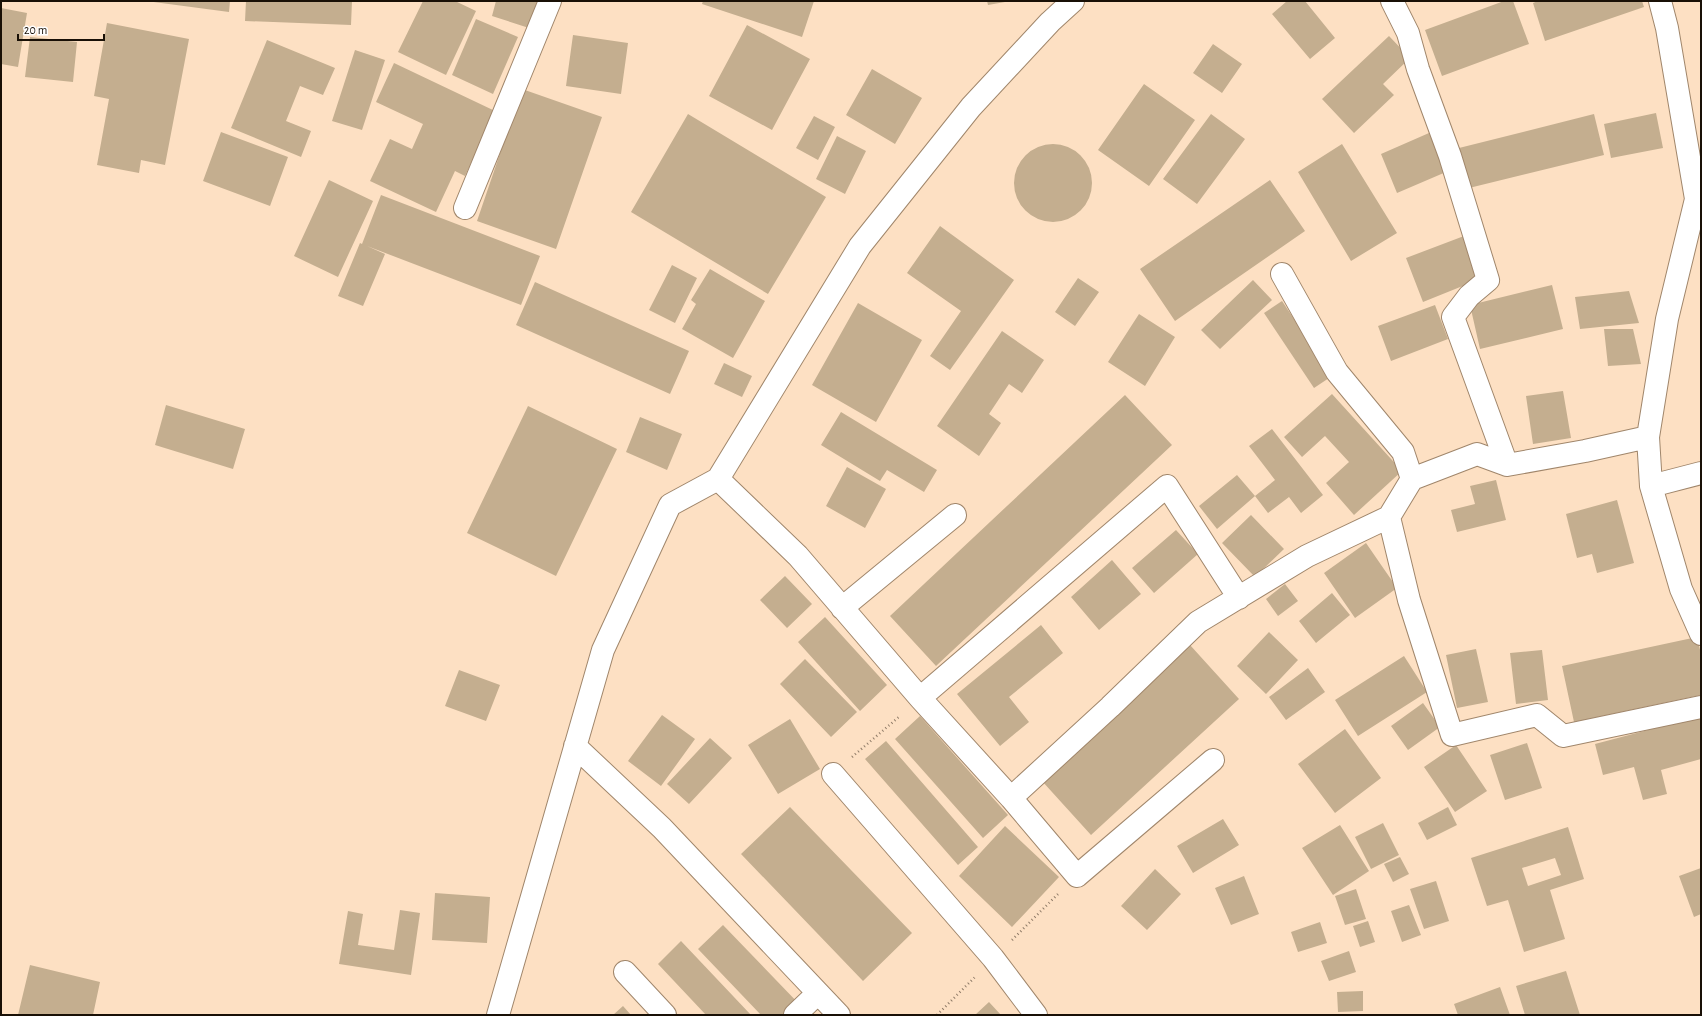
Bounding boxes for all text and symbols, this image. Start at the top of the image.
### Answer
scale bar [18,16,104,42]
text: 20 m [24,24,47,36]

